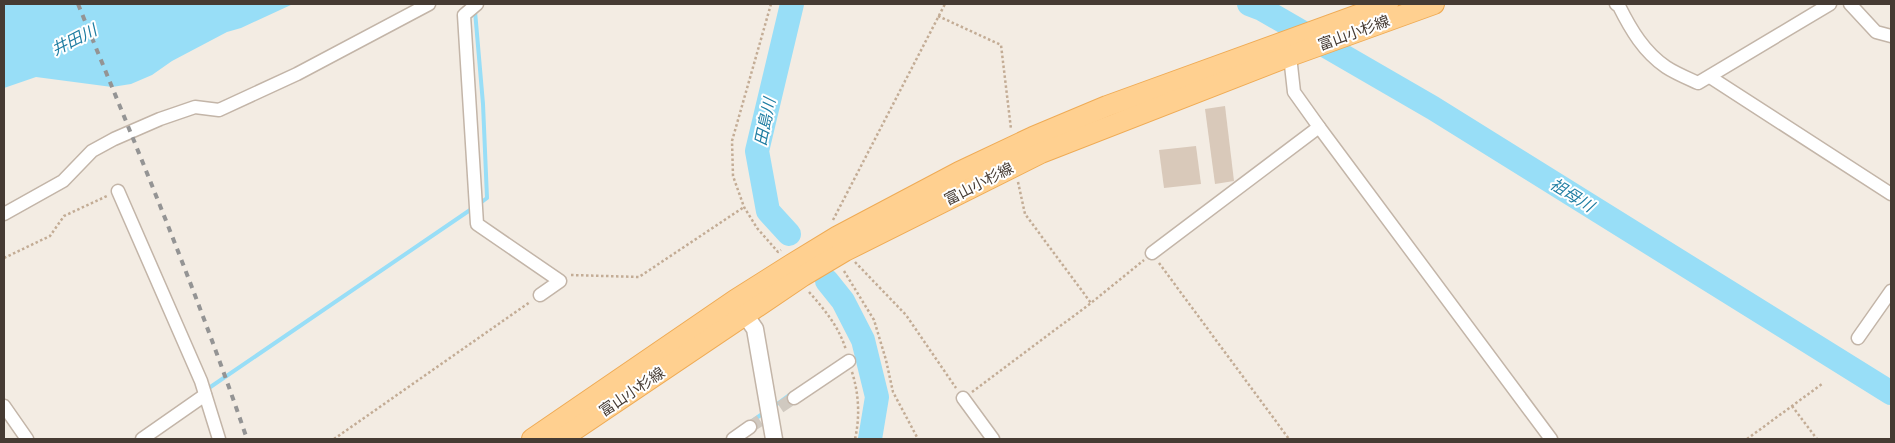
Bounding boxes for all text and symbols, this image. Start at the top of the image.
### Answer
street label: 富山小杉線 [1316,12,1392,54]
water label: 井田川 [48,20,101,59]
water label: 田島川 [751,95,780,147]
street label: 富山小杉線 [941,159,1017,209]
water label: 祖母川 [1547,174,1599,217]
street label: 富山小杉線 [596,364,668,420]

